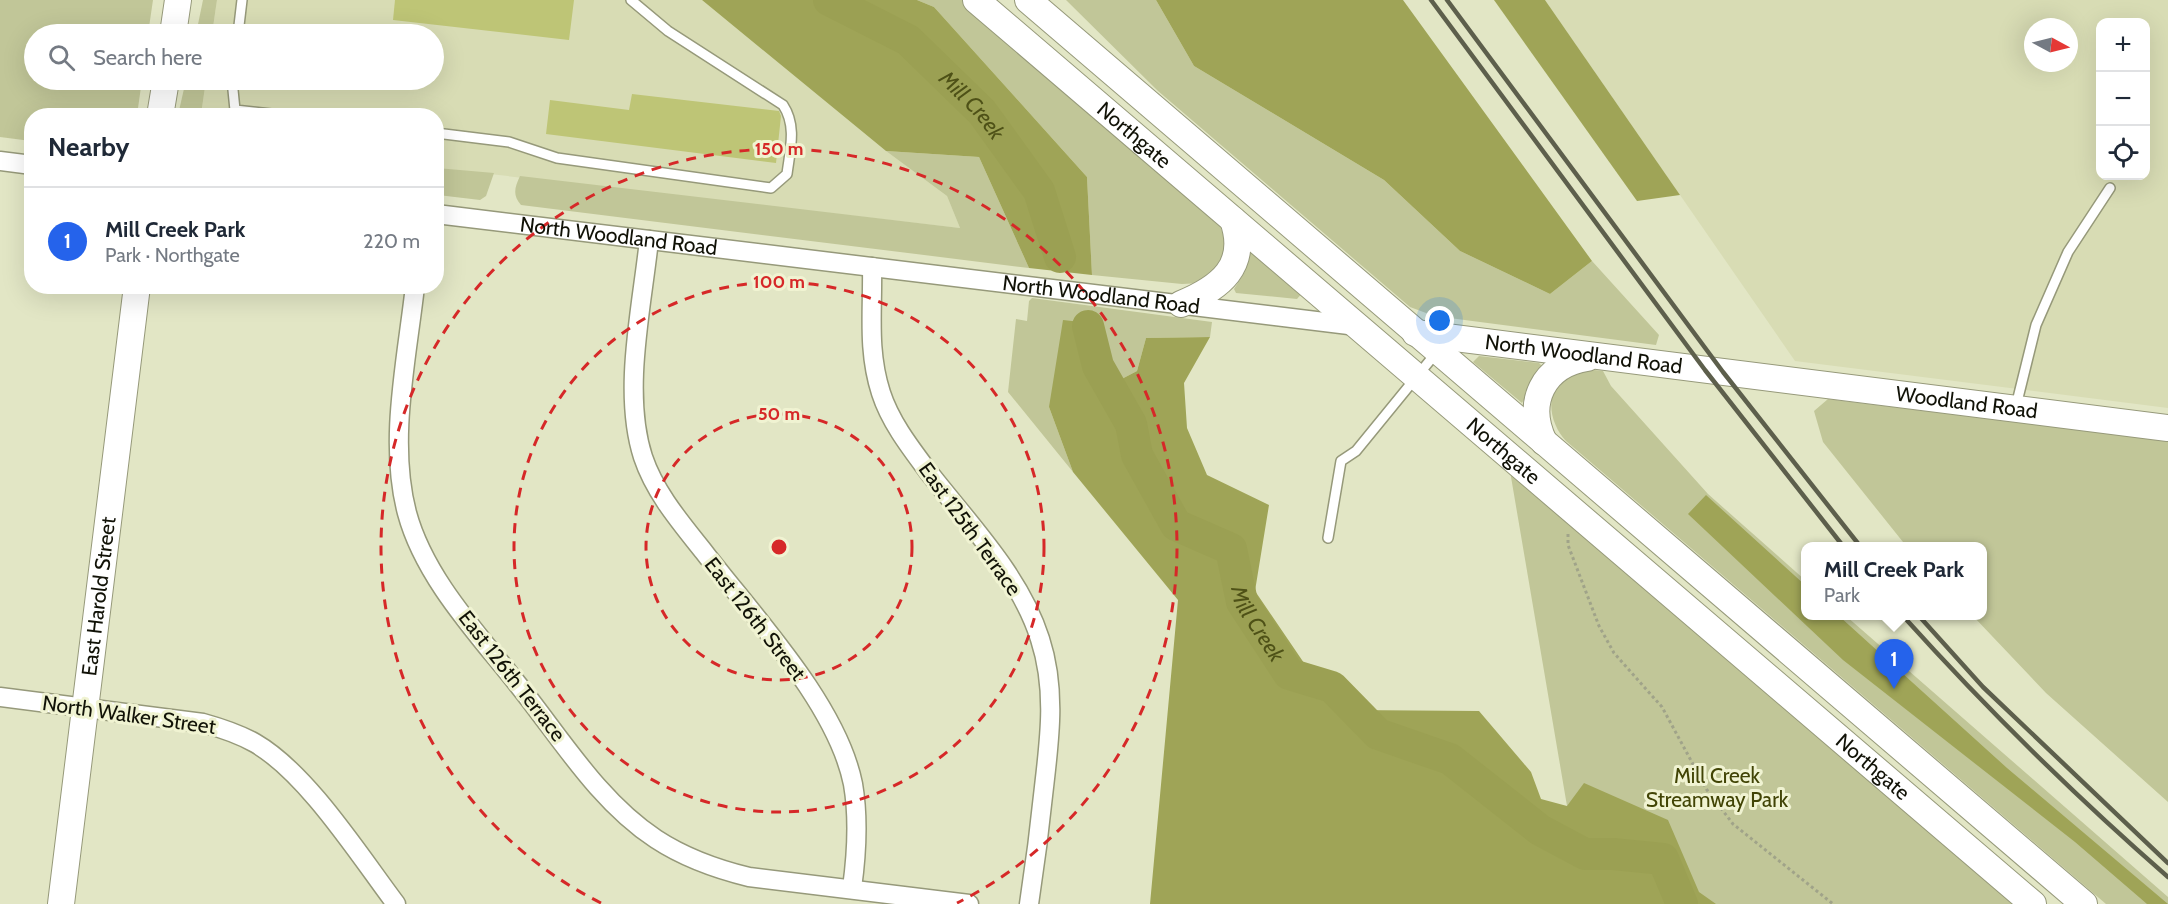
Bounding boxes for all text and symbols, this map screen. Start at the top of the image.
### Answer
north arrow [2024,18,2078,72]
map controls [2096,18,2150,180]
button: + [2096,18,2150,72]
search box [24,24,444,90]
icon: search [45,41,78,74]
text: Search here [93,44,202,71]
water label: Mill Creek [933,64,1011,145]
button: − [2096,72,2150,126]
street label: Northgate [1092,96,1177,173]
button: locate [2096,126,2150,180]
text: Nearby [48,131,129,163]
text: 150 m [755,138,803,160]
street label: North Woodland Road [519,211,719,260]
text: Mill Creek Park [105,216,245,243]
text: 1 [64,229,71,253]
text: 220 m [363,229,420,253]
text: Park · Northgate [105,243,240,267]
street label: North Woodland Road [1001,270,1201,319]
text: 100 m [753,271,805,293]
your location [1425,306,1454,335]
street label: North Woodland Road [1484,329,1684,379]
street label: Woodland Road [1894,381,2039,423]
text: 50 m [758,403,800,425]
street label: Northgate [1462,412,1546,489]
street label: East 125th Terrace [914,457,1027,600]
street label: East Harold Street [76,515,121,677]
centre of rings [769,537,789,557]
popup [1801,542,1987,620]
street label: East 126th Street [700,552,811,685]
text: Mill Creek Park [1824,556,1964,583]
water label: Mill Creek [1225,583,1291,667]
text: Park [1824,583,1860,607]
street label: East 126th Terrace [454,605,571,746]
pin: 1 [1874,640,1914,689]
street label: North Walker Street [41,690,217,739]
street label: Northgate [1831,728,1915,805]
park label: Mill Creek Streamway Park [1646,763,1789,812]

